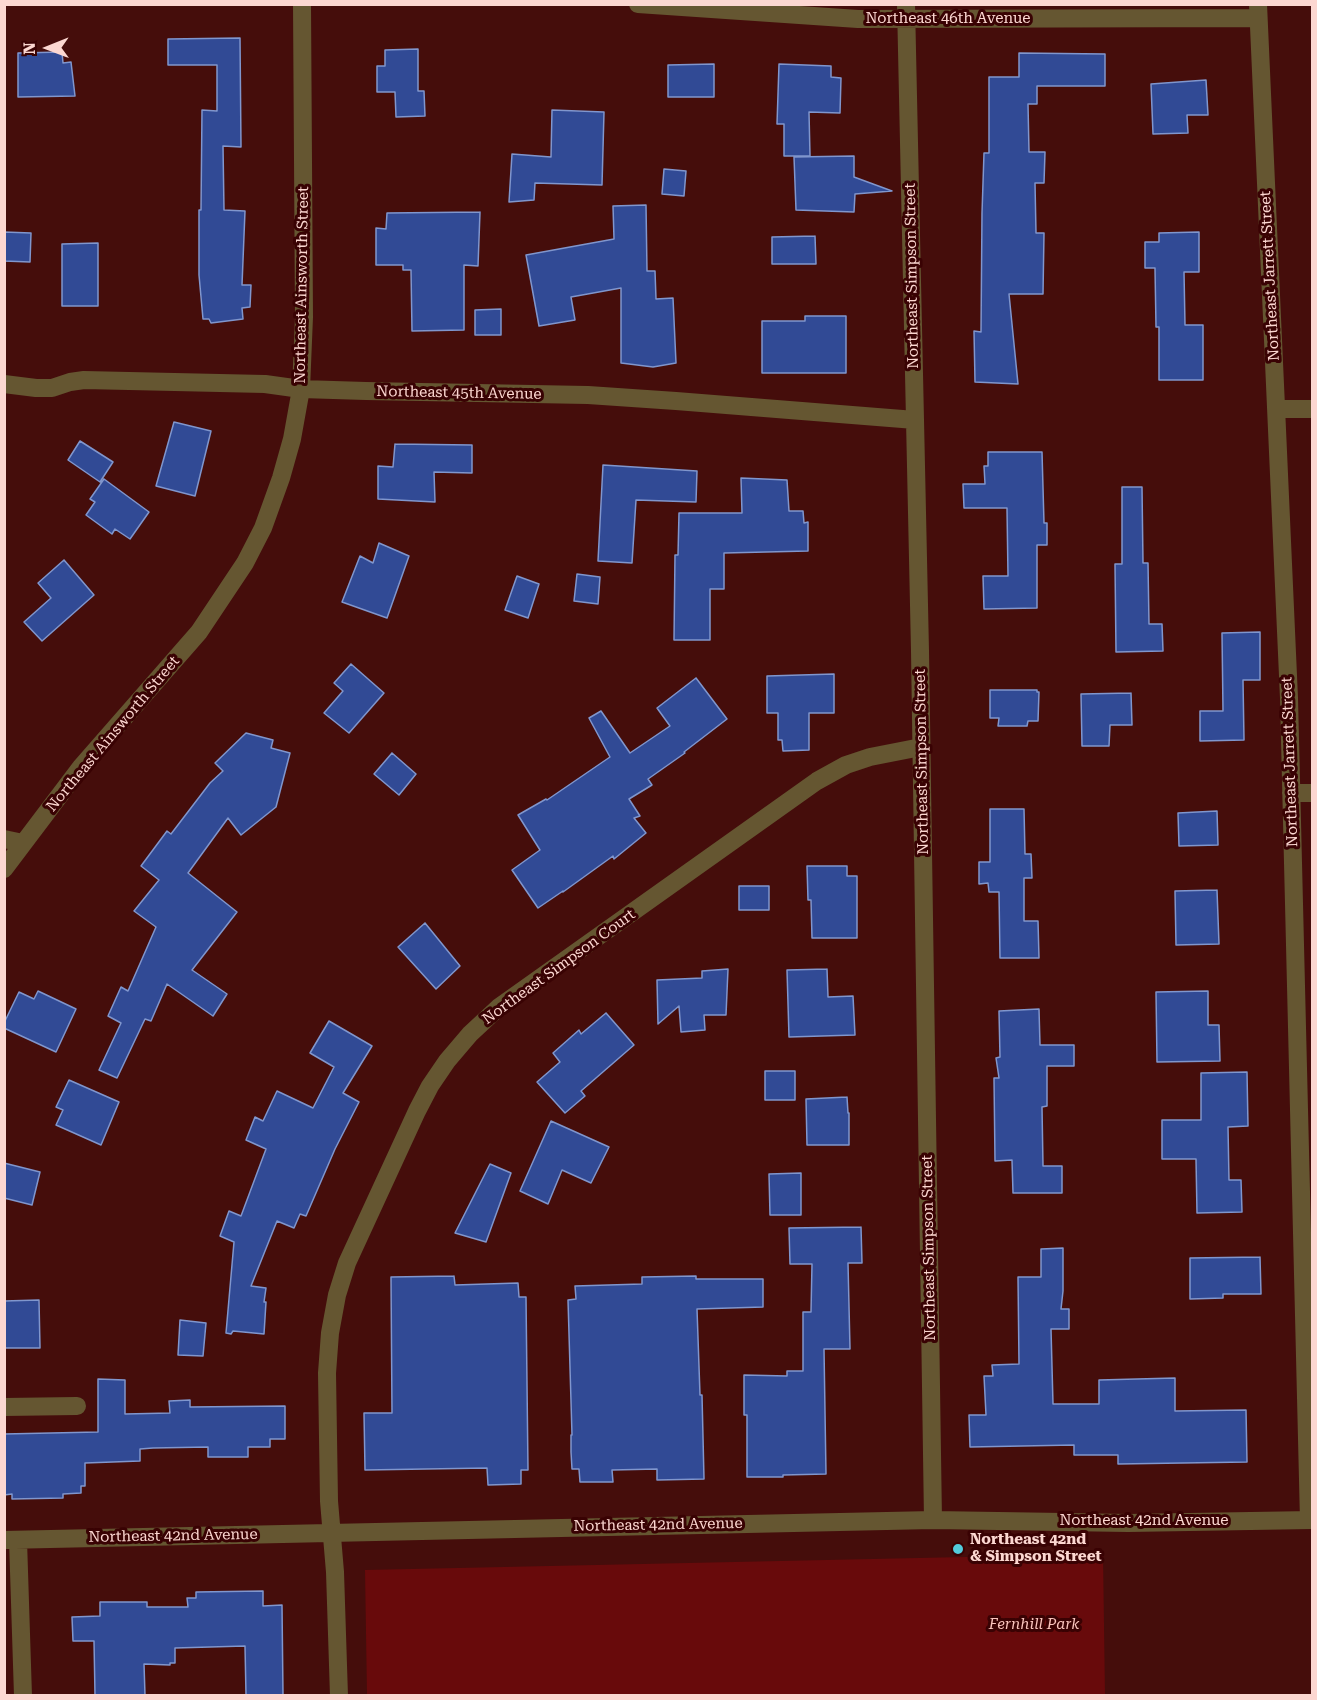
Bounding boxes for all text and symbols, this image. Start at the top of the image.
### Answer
street label: Northeast 46th Avenue [865,10,1031,28]
north arrow [18,18,78,78]
text: N [20,42,39,55]
street label: Northeast Simpson Street [901,183,923,369]
street label: Northeast Ainsworth Street [291,186,313,384]
street label: Northeast Jarrett Street [1257,190,1283,362]
street label: Northeast 45th Avenue [376,383,542,403]
street label: Northeast Ainsworth Street [43,653,183,815]
street label: Northeast Simpson Street [911,669,933,855]
street label: Northeast Jarrett Street [1278,677,1302,847]
street label: Northeast Simpson Court [479,906,639,1028]
street label: Northeast Simpson Street [918,1155,940,1341]
street label: Northeast 42nd Avenue [1059,1512,1229,1530]
street label: Northeast 42nd Avenue [573,1515,743,1535]
street label: Northeast 42nd Avenue [88,1526,258,1546]
place label: Northeast 42nd & Simpson Street [970,1531,1102,1566]
marker: Northeast 42nd & Simpson Street [951,1542,965,1556]
park label: Fernhill Park [989,1616,1079,1634]

